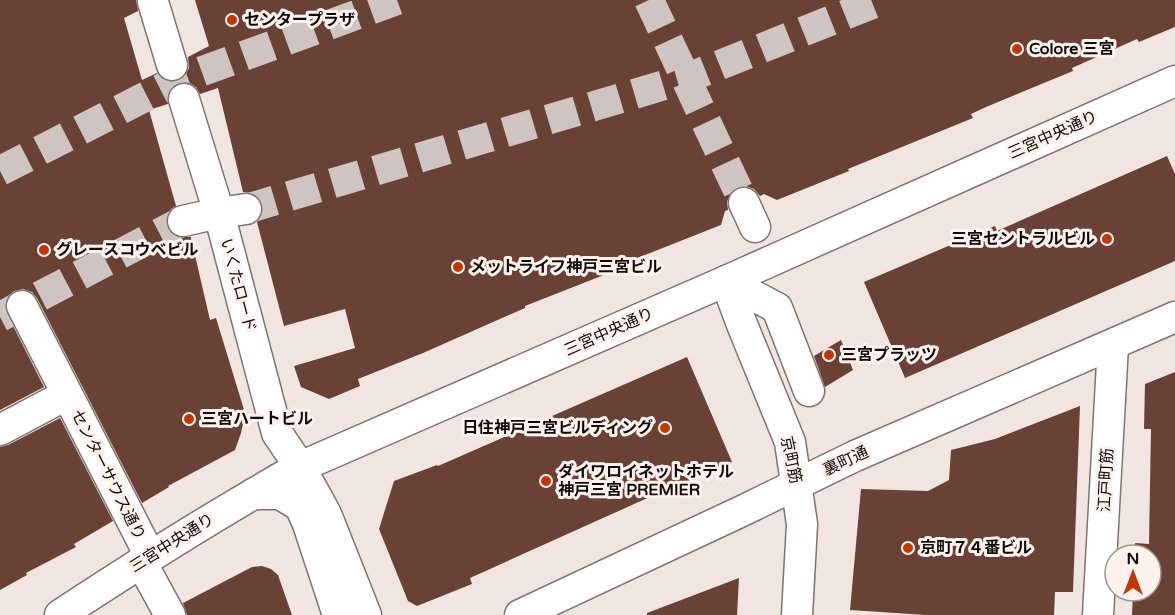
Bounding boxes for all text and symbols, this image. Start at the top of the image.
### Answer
place label: センタープラザ [244,10,355,30]
marker: センタープラザ [225,13,239,27]
place label: Colore 三宮 [1029,39,1114,59]
marker: Colore 三宮 [1010,42,1024,56]
street label: 三宮中央通り [1005,106,1101,164]
place label: 三宮セントラルビル [951,229,1095,249]
marker: 三宮セントラルビル [1100,232,1114,246]
street label: いくたロード [216,236,260,334]
place label: グレースコウベビル [56,240,199,260]
marker: グレースコウベビル [37,243,51,257]
place label: メットライフ神戸三宮ビル [470,257,662,277]
marker: メットライフ神戸三宮ビル [451,260,465,274]
street label: 三宮中央通り [561,303,657,361]
place label: 三宮プラッツ [841,345,937,365]
marker: 三宮プラッツ [822,348,836,362]
street label: センターサウス通り [66,406,150,544]
place label: 三宮ハートビル [201,409,313,429]
marker: 三宮ハートビル [182,412,196,426]
place label: 日住神戸三宮ビルディング [462,418,653,438]
marker: 日住神戸三宮ビルディング [658,421,672,435]
street label: 京町筋 [776,434,806,486]
street label: 裏町通 [820,442,872,480]
street label: 江戸町筋 [1094,448,1118,512]
place label: ダイワロイネットホテル 神戸三宮 PREMIER [558,462,734,500]
marker: ダイワロイネットホテル 神戸三宮 PREMIER [539,474,553,488]
street label: 三宮中央通り [126,509,218,577]
place label: 京町７４番ビル [920,538,1032,558]
marker: 京町７４番ビル [901,541,915,555]
north arrow [1103,543,1163,603]
text: N [1127,549,1139,569]

